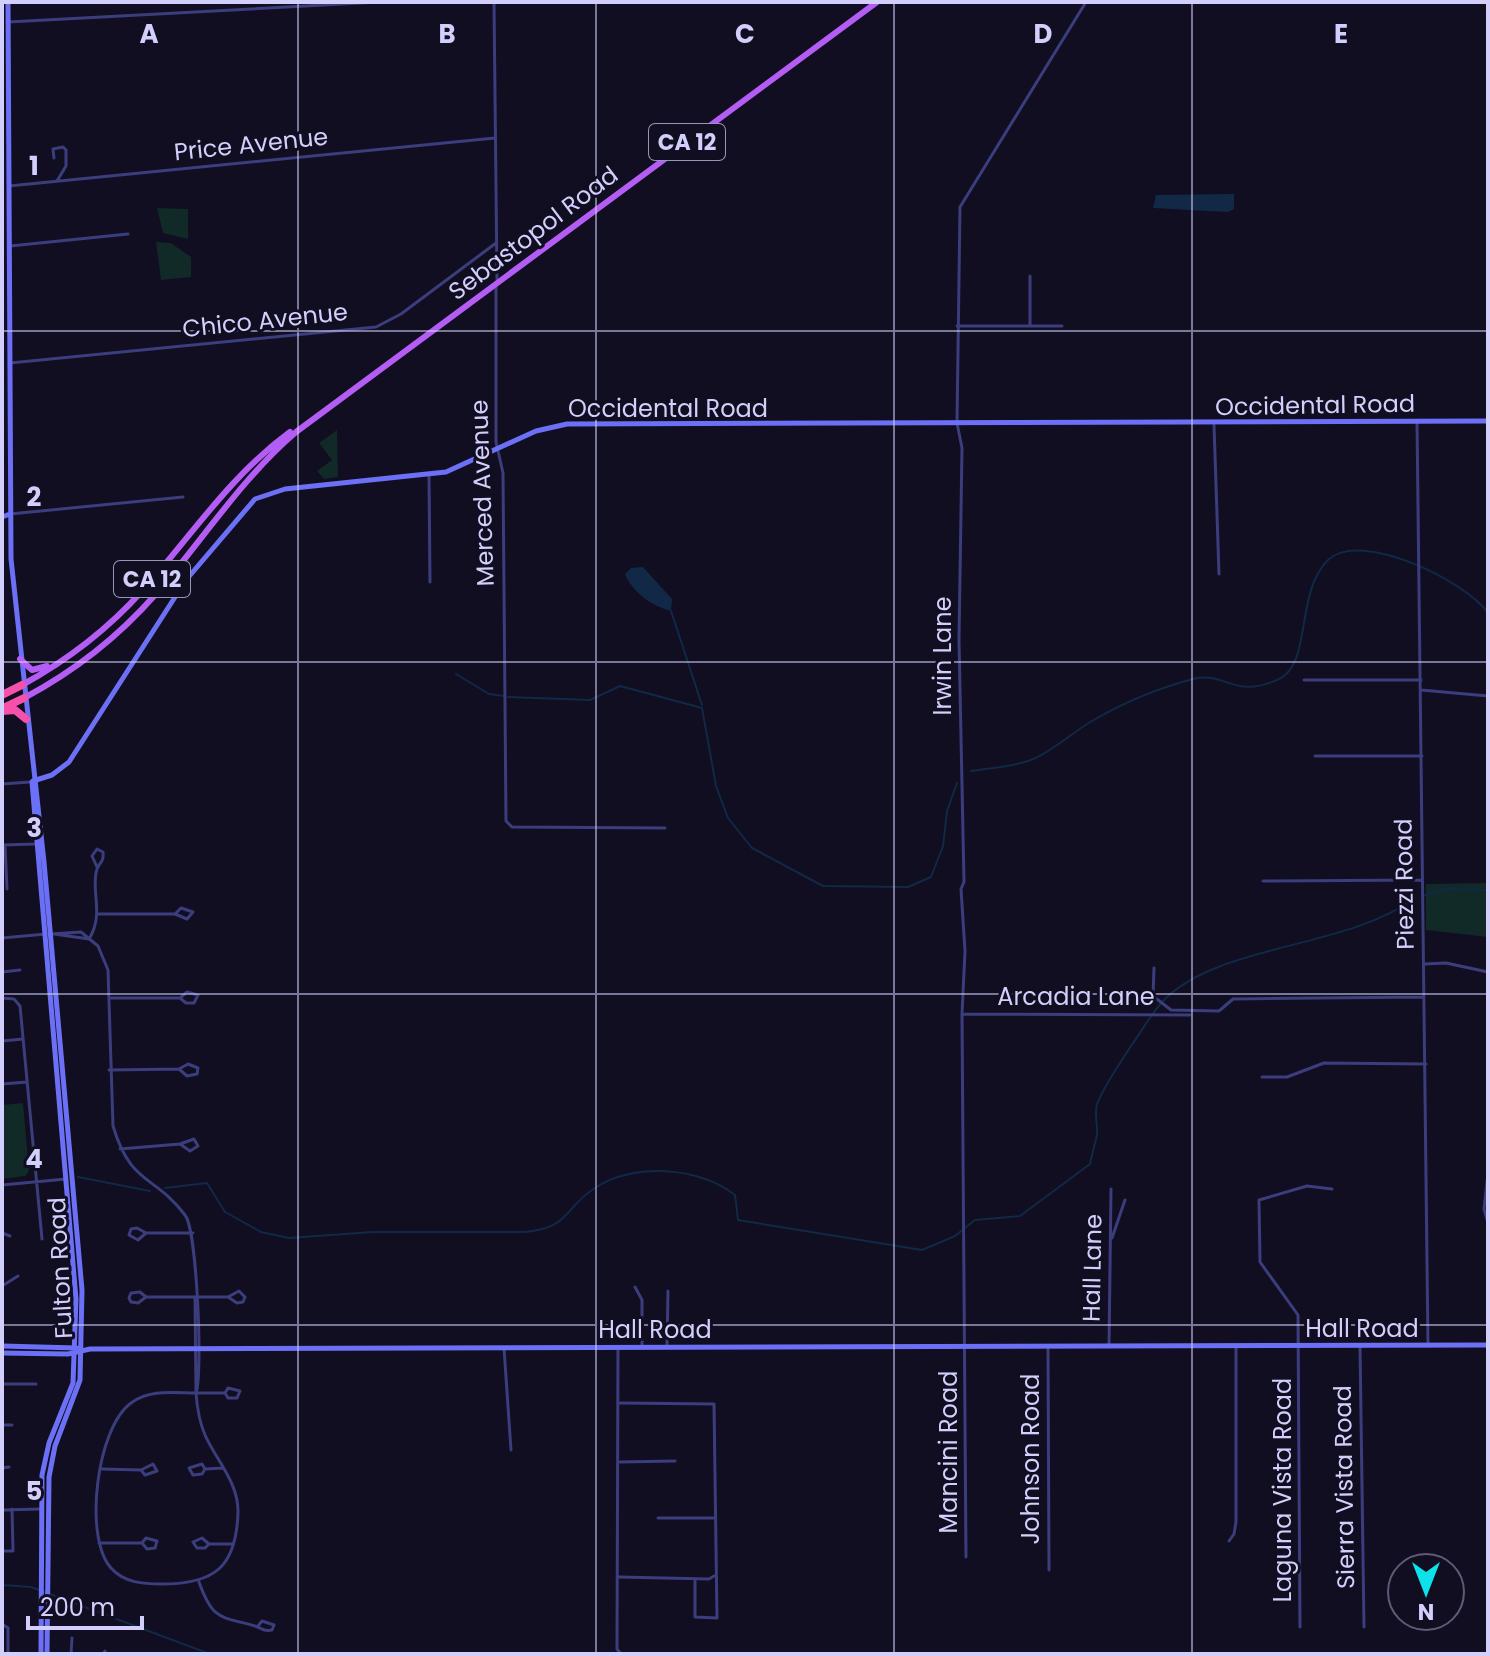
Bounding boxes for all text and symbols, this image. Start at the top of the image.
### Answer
text: A [139,16,159,52]
text: B [438,16,456,52]
text: C [735,16,755,52]
text: D [1034,16,1053,52]
text: E [1334,16,1348,52]
street label: Price Avenue [172,120,330,168]
road number: CA 12 [649,124,725,160]
text: 1 [29,148,39,184]
street label: Sebastopol Road [441,158,625,308]
street label: Chico Avenue [181,295,349,345]
street label: Occidental Road [1215,387,1415,423]
street label: Occidental Road [568,392,768,425]
street label: Merced Avenue [462,399,502,587]
text: 2 [27,479,42,515]
road number: CA 12 [114,561,190,597]
street label: Irwin Lane [926,596,959,716]
text: 3 [26,810,42,846]
street label: Piezzi Road [1386,818,1422,950]
street label: Arcadia Lane [997,980,1155,1013]
text: 4 [25,1141,43,1177]
street label: Fulton Road [40,1196,80,1340]
street label: Hall Lane [1075,1214,1109,1322]
street label: Hall Road [1305,1312,1419,1345]
street label: Hall Road [598,1313,712,1346]
street label: Mancini Road [932,1371,965,1533]
street label: Johnson Road [1014,1374,1047,1544]
street label: Laguna Vista Road [1266,1378,1299,1602]
street label: Sierra Vista Road [1326,1385,1362,1589]
text: 5 [26,1473,42,1509]
north arrow [1386,1552,1466,1632]
scale bar [28,1580,142,1630]
text: 200 m [40,1591,115,1624]
text: N [1418,1596,1434,1627]

